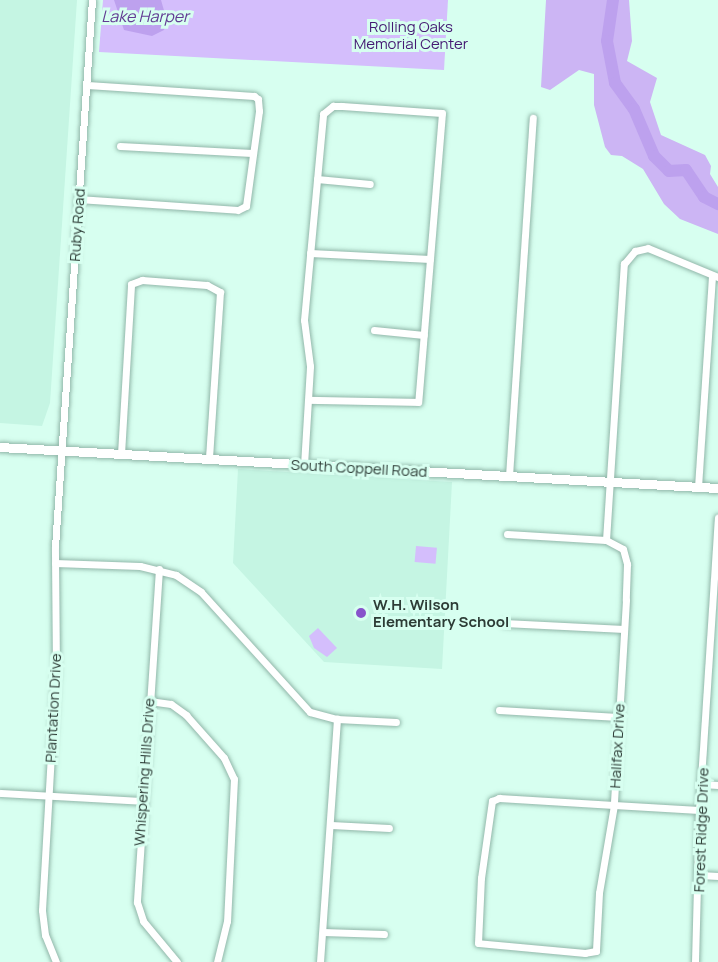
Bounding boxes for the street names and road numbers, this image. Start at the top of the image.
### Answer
street label: Ruby Road [65,188,89,262]
street label: South Coppell Road [290,455,428,481]
street label: Plantation Drive [41,653,65,763]
street label: Whispering Hills Drive [130,697,158,847]
street label: Halifax Drive [606,703,628,789]
street label: Forest Ridge Drive [690,767,712,893]

